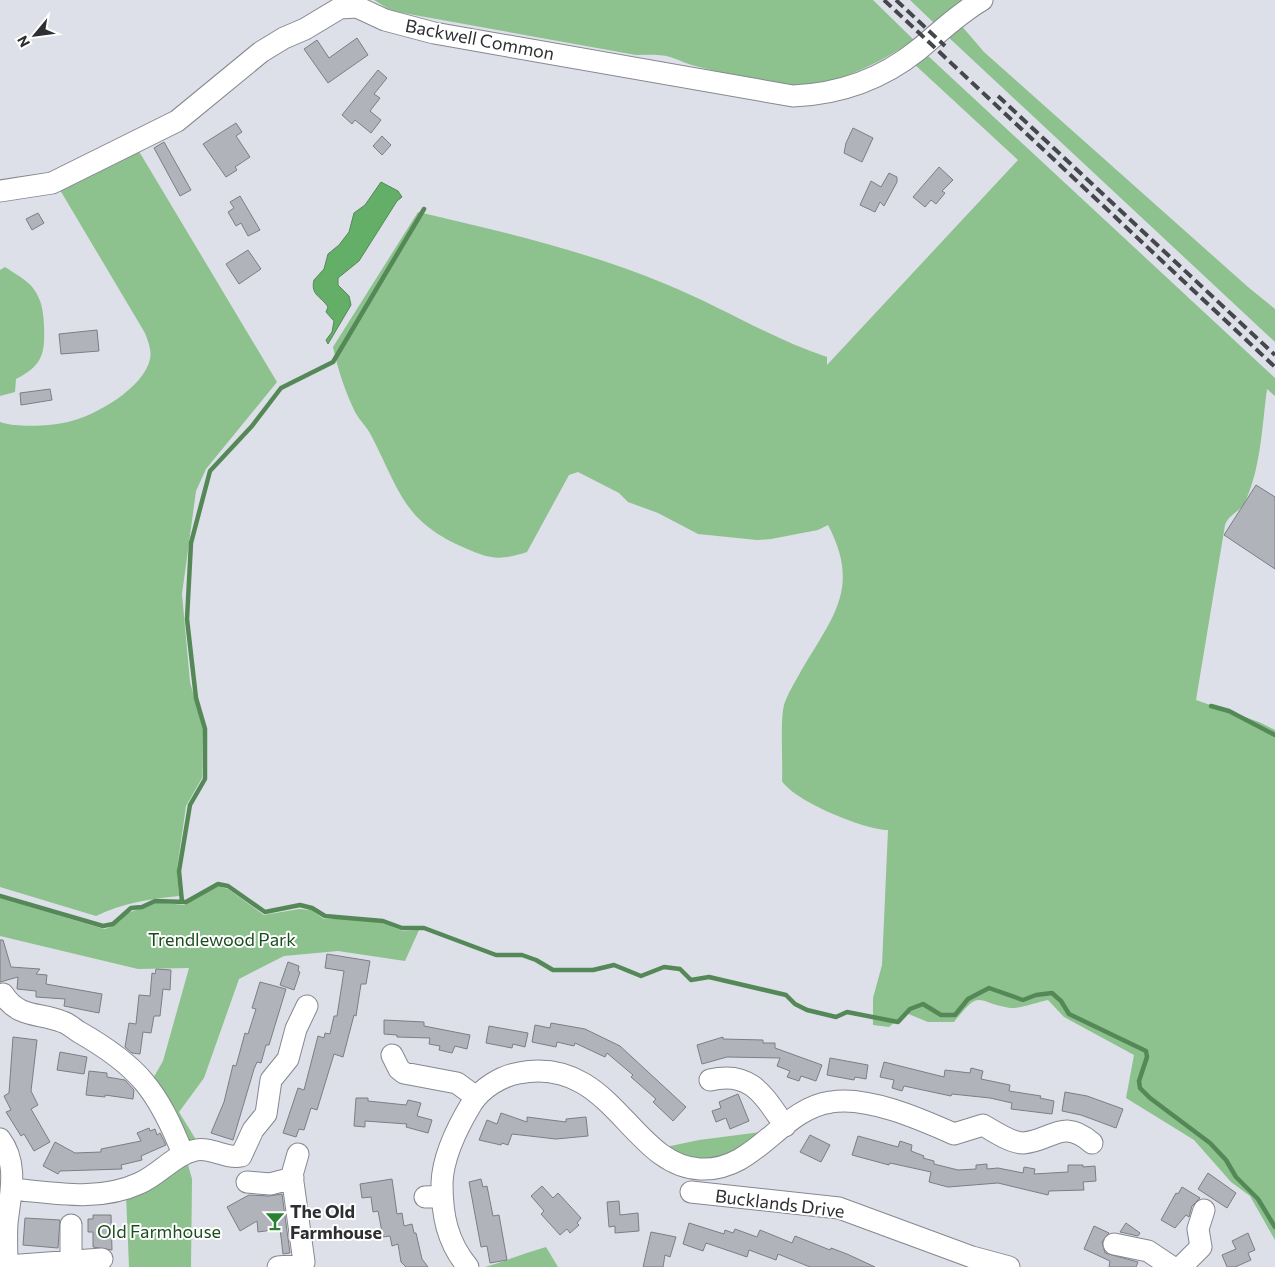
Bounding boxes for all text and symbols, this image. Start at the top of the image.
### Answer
north arrow [10,10,60,60]
street label: Backwell Common [404,14,556,64]
text: N [13,33,33,50]
park label: Trendlewood Park [148,928,296,950]
street label: Bucklands Drive [714,1184,846,1222]
place label: The Old Farmhouse [290,1200,382,1243]
bar icon: The Old Farmhouse [264,1210,286,1232]
park label: Old Farmhouse [97,1220,221,1242]

